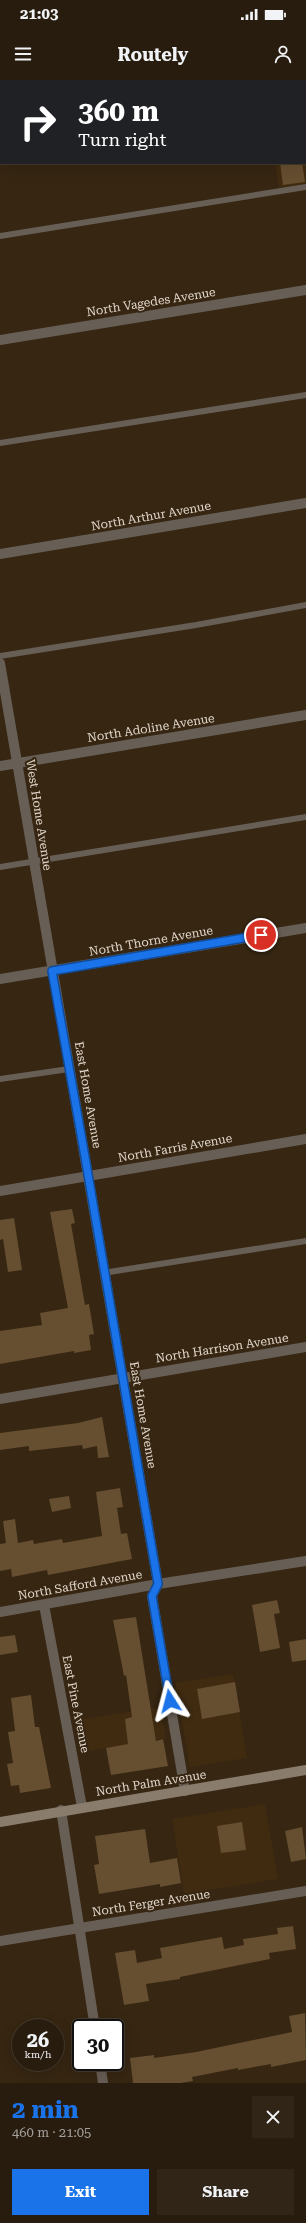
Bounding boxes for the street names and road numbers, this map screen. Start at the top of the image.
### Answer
street label: North Vagedes Avenue [85,285,217,319]
street label: North Arthur Avenue [90,499,212,533]
street label: North Adoline Avenue [86,711,216,745]
street label: West Home Avenue [23,758,55,872]
street label: North Thorne Avenue [88,923,215,959]
street label: East Home Avenue [72,1040,104,1150]
street label: North Farris Avenue [117,1131,234,1165]
street label: North Harrison Avenue [155,1331,290,1365]
street label: East Home Avenue [127,1360,159,1470]
street label: North Safford Avenue [17,1567,144,1603]
street label: East Pine Avenue [60,1654,92,1755]
street label: North Palm Avenue [95,1767,208,1799]
street label: North Ferger Avenue [91,1887,211,1919]

